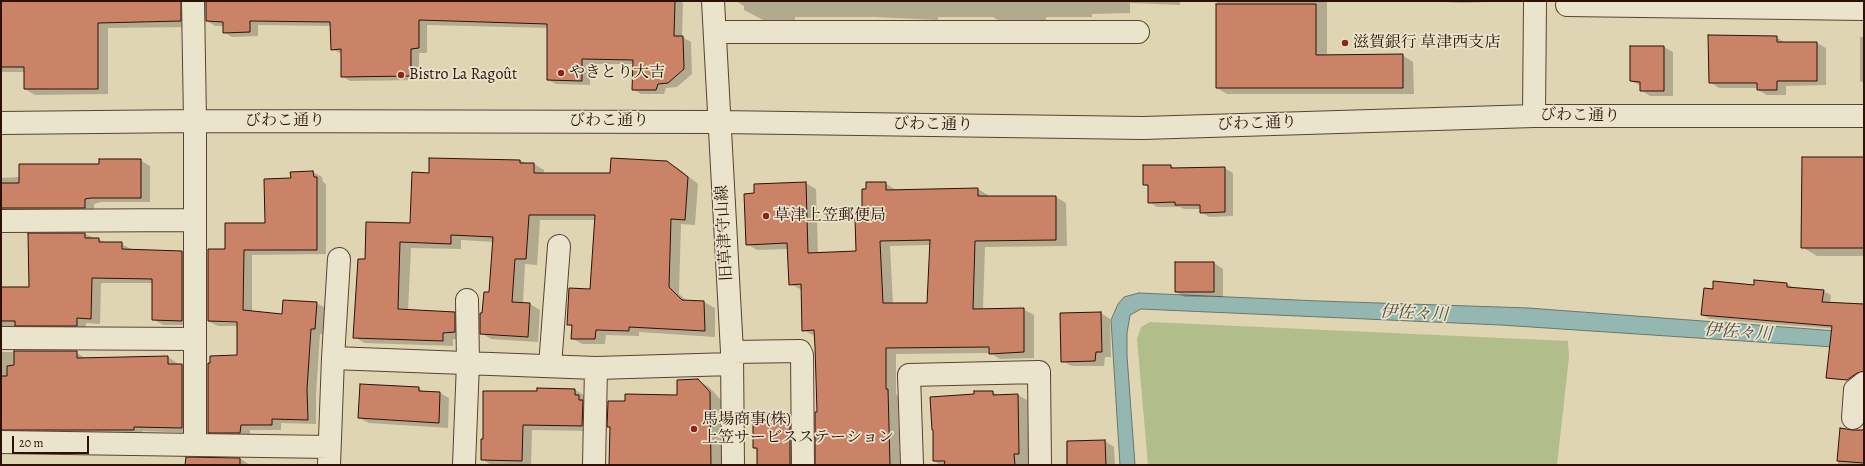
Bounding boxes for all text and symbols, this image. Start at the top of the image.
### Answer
place label: 滋賀銀行 草津西支店 [1353,33,1500,53]
marker: 滋賀銀行 草津西支店 [1340,38,1350,48]
place label: やきとり大吉 [569,63,665,83]
place label: Bistro La Ragoût [409,65,517,85]
marker: やきとり大吉 [556,68,566,78]
marker: Bistro La Ragoût [396,70,406,80]
street label: びわこ通り [1540,106,1620,126]
street label: びわこ通り [245,111,325,131]
street label: びわこ通り [569,111,649,131]
street label: びわこ通り [1217,113,1297,135]
street label: びわこ通り [893,115,973,135]
street label: 旧草津守山線 [713,185,737,281]
place label: 草津上笠郵便局 [774,206,886,226]
marker: 草津上笠郵便局 [761,211,771,221]
water label: 伊佐々川 [1380,302,1448,326]
water label: 伊佐々川 [1703,320,1773,346]
place label: 馬場商事(株) 上笠サービスステーション [702,410,894,448]
marker: 馬場商事(株) 上笠サービスステーション [689,424,699,434]
scale bar [14,428,91,454]
text: 20 m [19,435,43,451]

